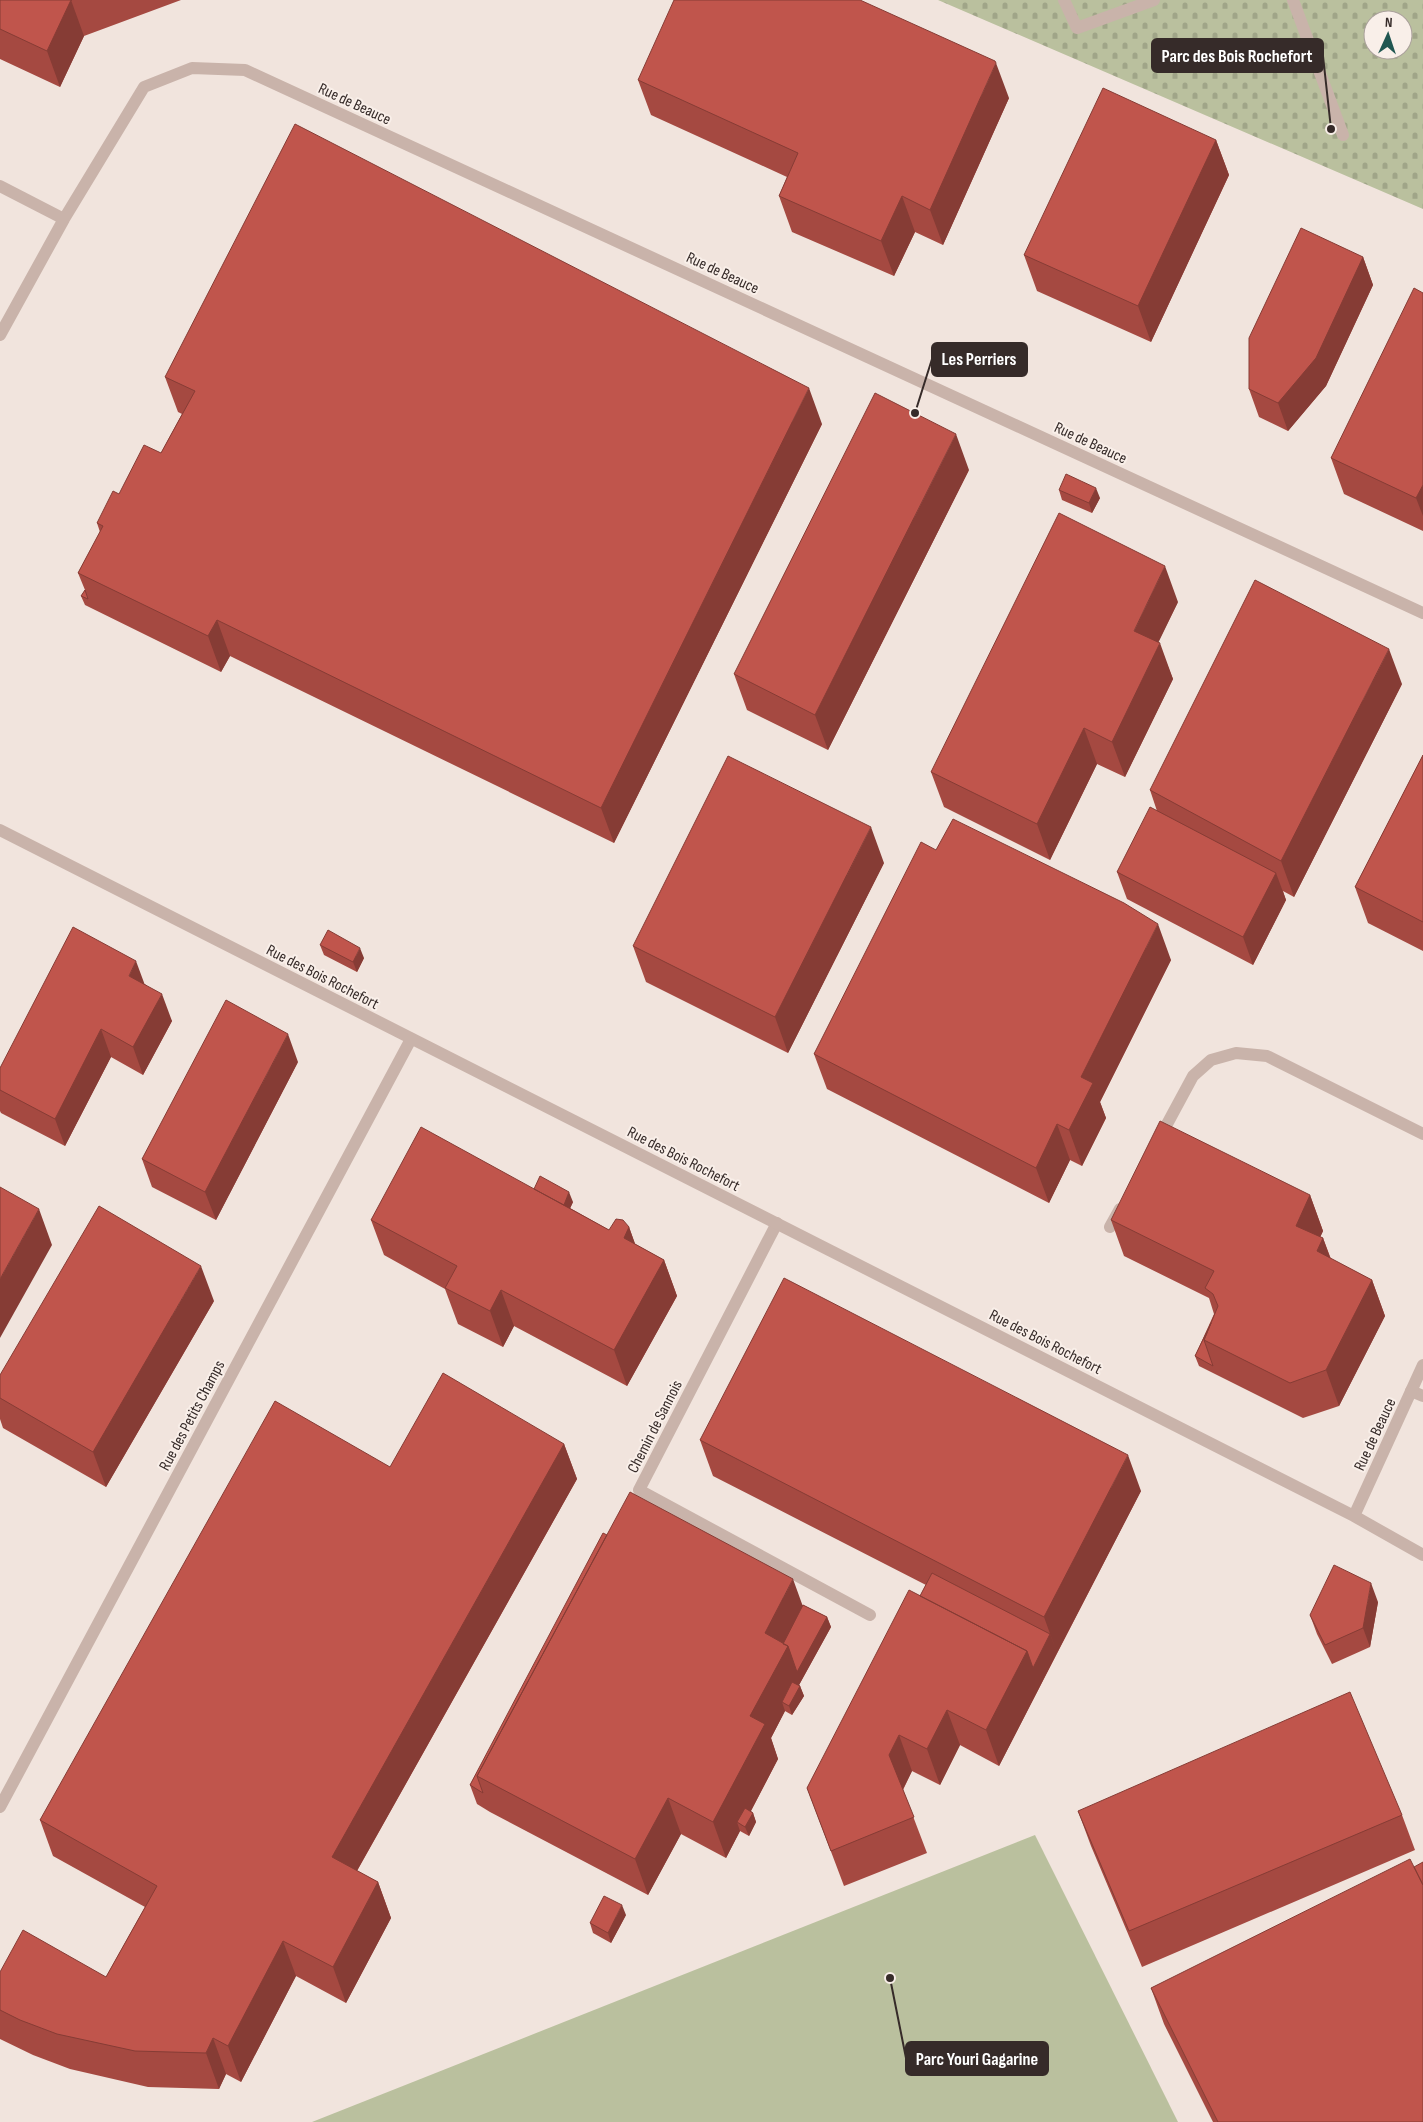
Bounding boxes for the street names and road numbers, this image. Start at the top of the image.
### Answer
street label: Rue de Beauce [315,79,394,129]
street label: Rue de Beauce [683,248,762,298]
street label: Rue de Beauce [1051,418,1130,468]
street label: Rue des Bois Rochefort [263,941,382,1014]
street label: Rue des Bois Rochefort [624,1123,743,1196]
street label: Rue des Bois Rochefort [986,1306,1105,1379]
street label: Rue des Petits Champs [155,1357,229,1474]
street label: Chemin de Sannois [624,1377,687,1476]
street label: Rue de Beauce [1350,1395,1400,1474]

